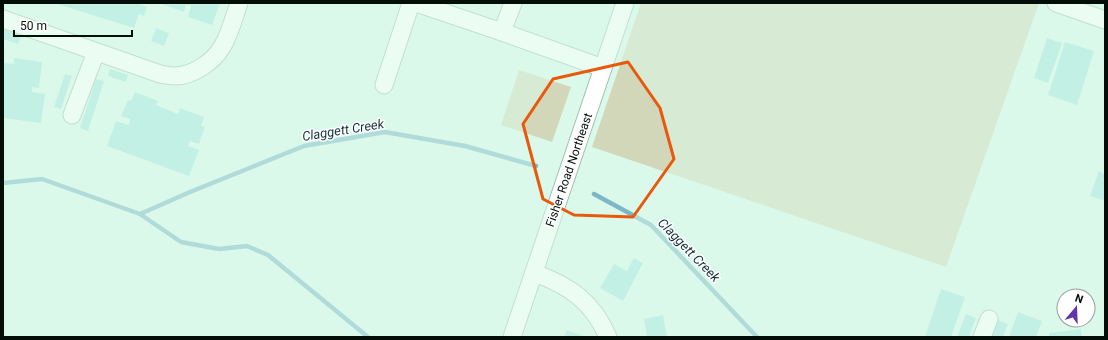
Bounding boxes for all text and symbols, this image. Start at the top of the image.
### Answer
scale bar [14,12,132,38]
text: 50 m [20,19,47,33]
street label: Fisher Road Northeast [543,111,595,229]
water label: Claggett Creek [301,116,386,144]
water label: Claggett Creek [655,215,723,285]
north arrow [1056,288,1096,328]
text: N [1073,292,1085,307]

